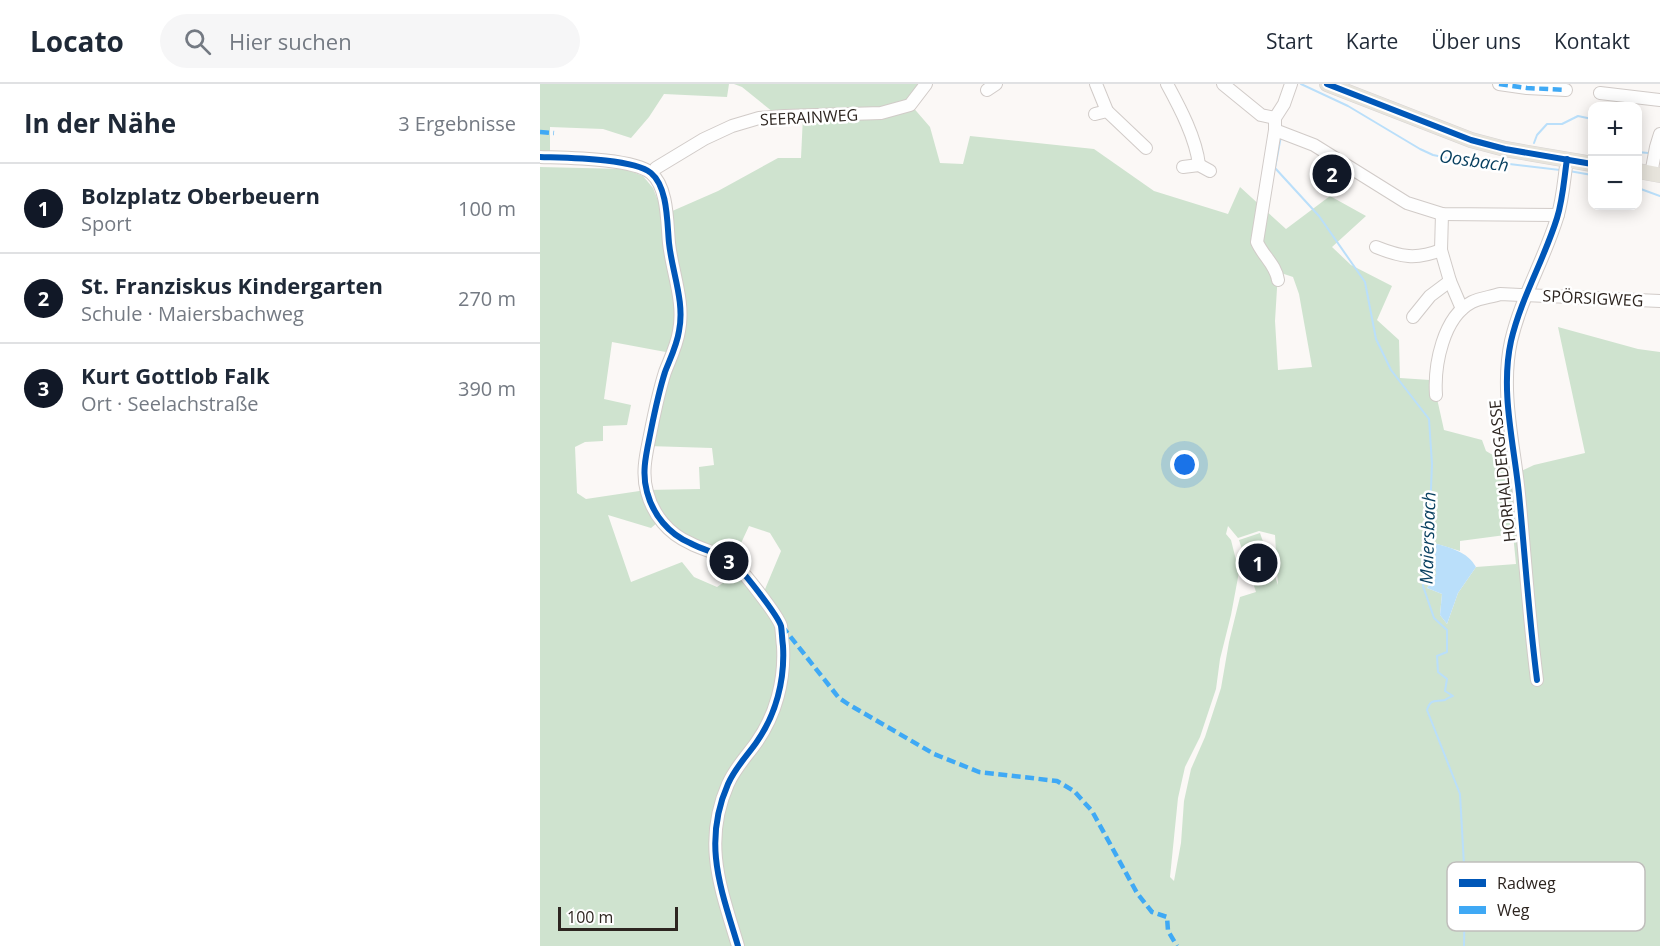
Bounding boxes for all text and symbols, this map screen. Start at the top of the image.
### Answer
search box [160,14,580,68]
text: Locato [30,22,124,60]
icon: search [181,25,214,58]
text: Hier suchen [229,26,352,56]
text: Start [1266,27,1313,55]
text: Karte [1346,27,1398,55]
text: Über uns [1431,27,1521,55]
text: Kontakt [1554,27,1630,55]
map controls [1588,102,1642,210]
button: + [1588,102,1642,156]
street label: SEERAINWEG [759,103,859,131]
text: In der Nähe [24,105,176,141]
text: 3 Ergebnisse [398,110,516,137]
water label: Oosbach [1438,143,1510,177]
pin: 2 [1312,152,1352,196]
button: − [1588,156,1642,210]
text: Bolzplatz Oberbeuern [81,180,320,210]
text: 1 [38,195,49,222]
text: 100 m [458,195,516,222]
text: Sport [81,210,132,237]
text: St. Franziskus Kindergarten [81,270,383,300]
street label: SPÖRSIGWEG [1542,284,1644,312]
text: 2 [38,285,49,312]
text: 270 m [458,285,516,312]
text: Schule · Maiersbachweg [81,300,304,327]
text: Kurt Gottlob Falk [81,360,270,390]
text: 3 [38,375,49,402]
text: 390 m [458,375,516,402]
text: Ort · Seelachstraße [81,390,259,417]
street label: HORHALDERGASSE [1484,399,1520,543]
your location [1170,450,1199,479]
water label: Maiersbach [1413,491,1441,585]
pin: 3 [710,538,748,584]
pin: 1 [1238,540,1278,586]
legend [1447,862,1645,931]
text: Radweg [1497,872,1556,894]
text: Weg [1497,899,1530,921]
scale bar [558,904,678,932]
text: 100 m [567,906,613,928]

